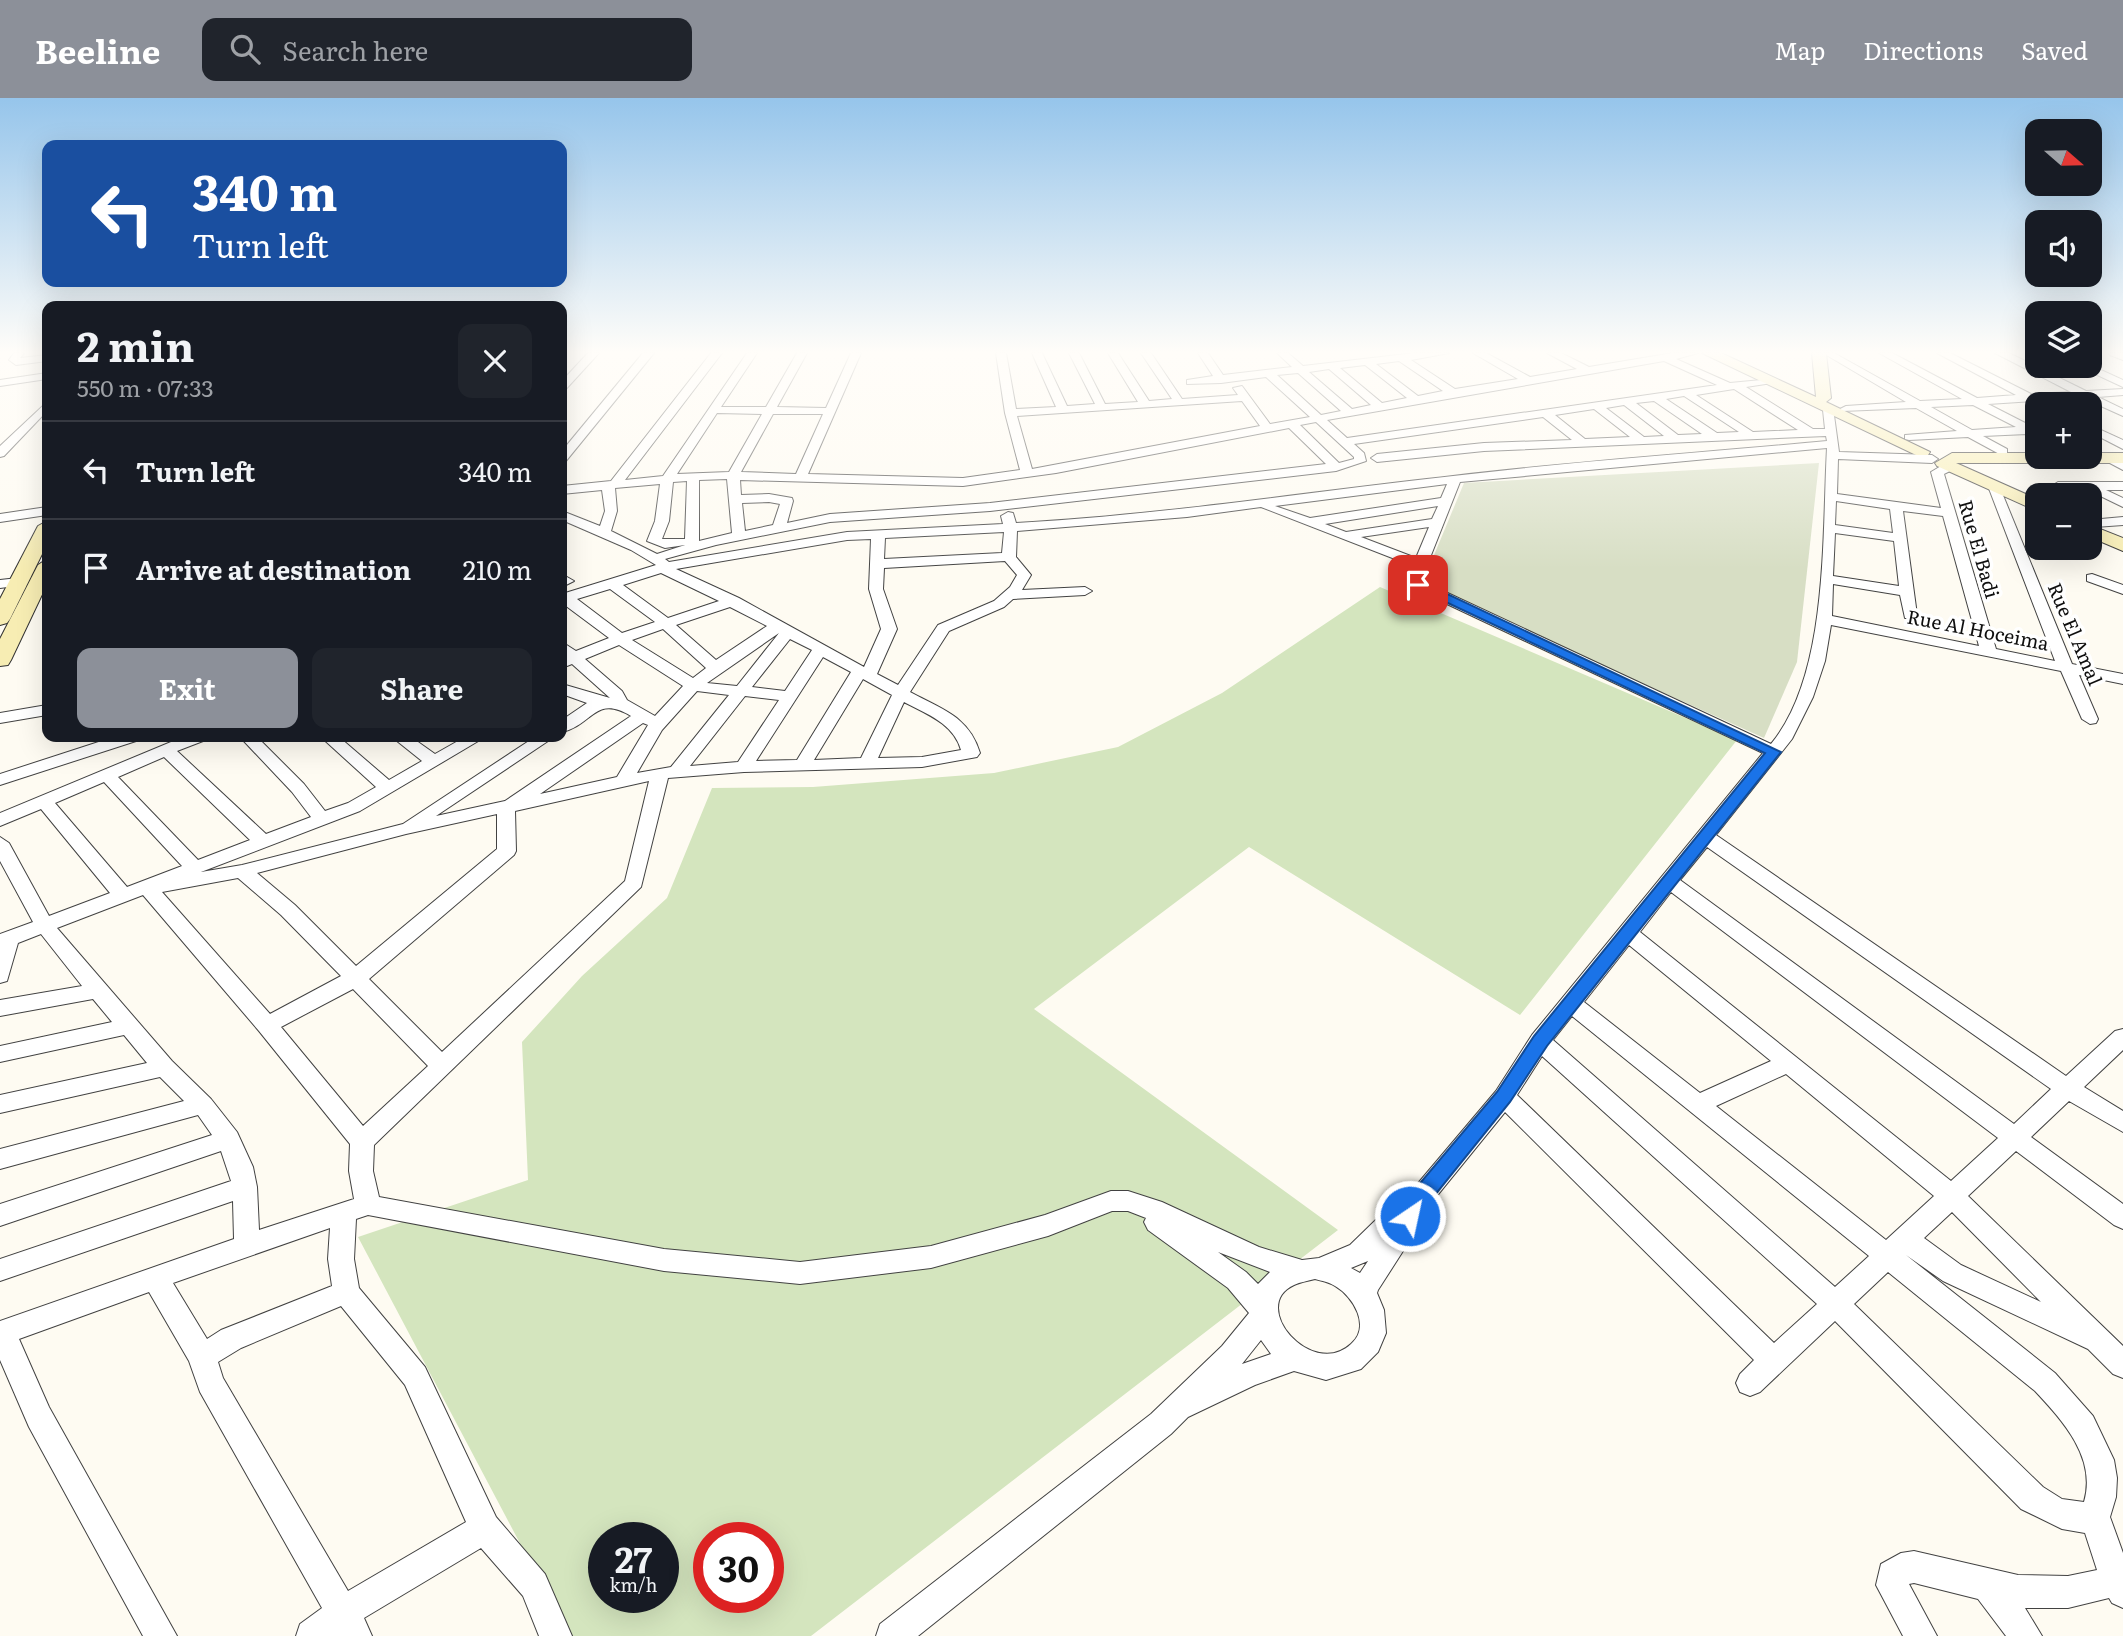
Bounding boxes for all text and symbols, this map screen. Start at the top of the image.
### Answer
search box [202,18,692,81]
text: Beeline [35,25,160,74]
icon: search [226,30,264,68]
text: Search here [282,30,428,69]
text: Map [1774,32,1825,67]
text: Directions [1863,32,1983,67]
text: Saved [2021,32,2088,67]
north arrow [2025,119,2102,196]
map controls [2025,119,2102,560]
text: 340 m [192,153,338,226]
icon: left [77,168,168,259]
button: sound [2025,210,2102,287]
text: Turn left [192,220,329,268]
button: layers [2025,301,2102,378]
text: 2 min [77,313,194,375]
button: close [458,324,532,398]
text: 550 m · 07:33 [77,370,214,404]
button: + [2025,392,2102,469]
icon: left [77,451,115,489]
text: Turn left [136,451,255,490]
text: 340 m [458,451,532,490]
button: − [2025,483,2102,560]
street label: Rue El Badi [1953,496,2007,601]
icon: arrive [77,549,115,587]
text: Arrive at destination [136,549,411,588]
text: 210 m [463,549,532,588]
pin [1388,555,1448,615]
icon: arrive [1399,566,1437,604]
street label: Rue El Amal [2042,578,2110,689]
street label: Rue Al Hoceima [1905,602,2052,657]
button: Exit [77,648,298,728]
button: Share [312,648,532,728]
position arrow [1373,1179,1447,1253]
speed limit sign: 30 [693,1522,784,1613]
text: 27 [615,1532,652,1584]
text: km/h [610,1571,657,1598]

